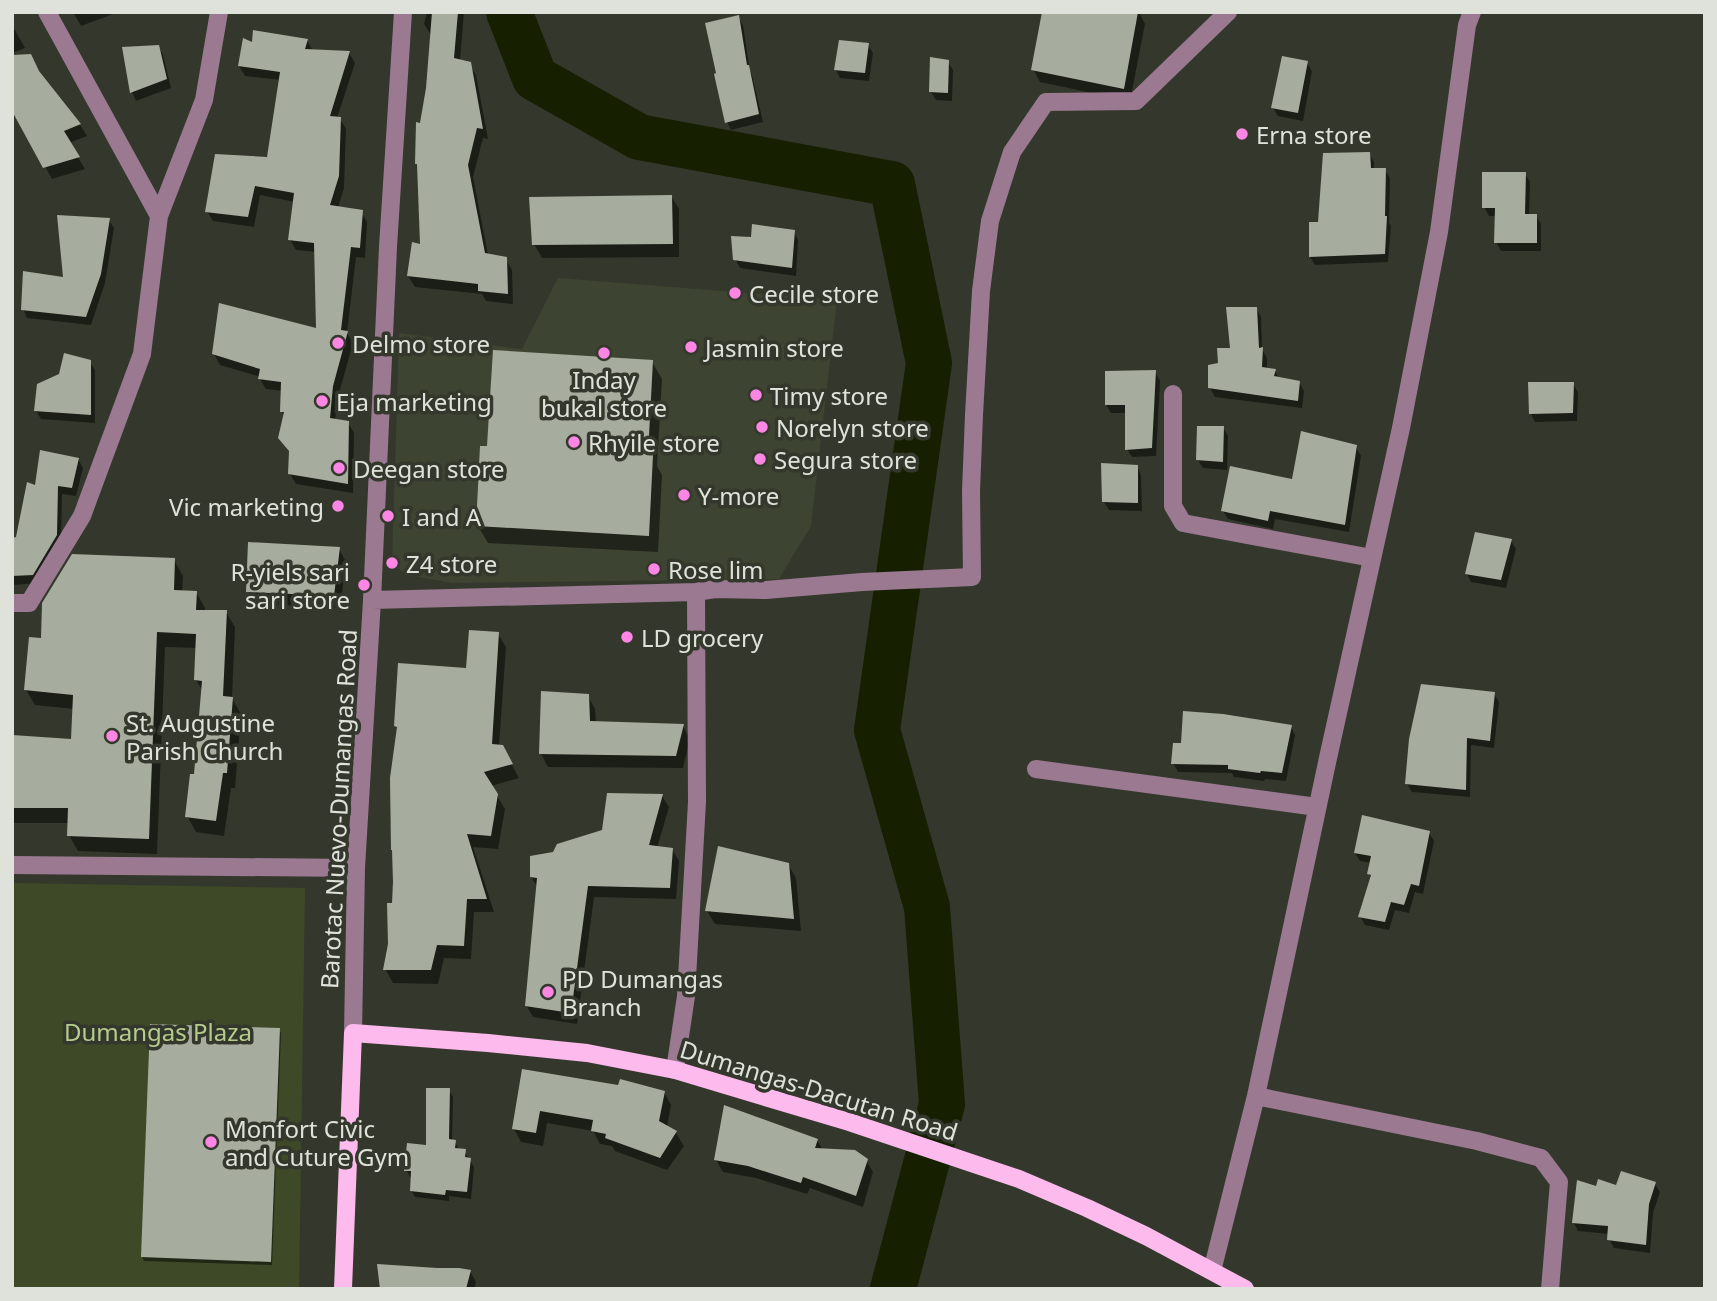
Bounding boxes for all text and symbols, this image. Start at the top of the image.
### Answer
place label: Erna store [1256,118,1371,151]
marker: Erna store [1234,126,1250,142]
place label: Cecile store [749,277,879,310]
marker: Cecile store [727,285,743,301]
place label: Delmo store [352,327,490,360]
place label: Jasmin store [703,331,844,364]
marker: Delmo store [330,335,346,351]
marker: Jasmin store [683,339,699,355]
marker: Inday bukal store [596,345,612,361]
place label: Inday bukal store [541,363,667,424]
place label: Timy store [770,379,888,412]
place label: Eja marketing [336,385,492,418]
marker: Timy store [748,387,764,403]
marker: Eja marketing [314,393,330,409]
place label: Norelyn store [776,411,929,444]
marker: Norelyn store [754,419,770,435]
place label: Rhyile store [588,426,720,459]
marker: Rhyile store [566,434,582,450]
place label: Segura store [774,443,917,476]
marker: Segura store [752,451,768,467]
place label: Deegan store [353,452,505,485]
marker: Deegan store [331,460,347,476]
place label: Y-more [698,479,779,512]
marker: Y-more [676,487,692,503]
place label: Vic marketing [169,490,324,523]
marker: Vic marketing [330,498,346,514]
place label: I and A [402,500,482,533]
marker: I and A [380,508,396,524]
place label: Z4 store [406,547,497,580]
place label: Rose lim [668,553,764,586]
place label: R-yiels sari sari store [230,555,350,616]
marker: Z4 store [384,555,400,571]
marker: Rose lim [646,561,662,577]
marker: R-yiels sari sari store [356,577,372,593]
place label: LD grocery [641,621,764,654]
street label: Barotac Nuevo-Dumangas Road [312,628,364,990]
marker: LD grocery [619,629,635,645]
place label: St. Augustine Parish Church [126,706,283,767]
marker: St. Augustine Parish Church [104,728,120,744]
place label: PD Dumangas Branch [562,962,723,1023]
marker: PD Dumangas Branch [540,984,556,1000]
park label: Dumangas Plaza [64,1015,252,1048]
street label: Dumangas-Dacutan Road [676,1032,962,1148]
place label: Monfort Civic and Cuture Gym [225,1112,409,1173]
marker: Monfort Civic and Cuture Gym [203,1134,219,1150]

